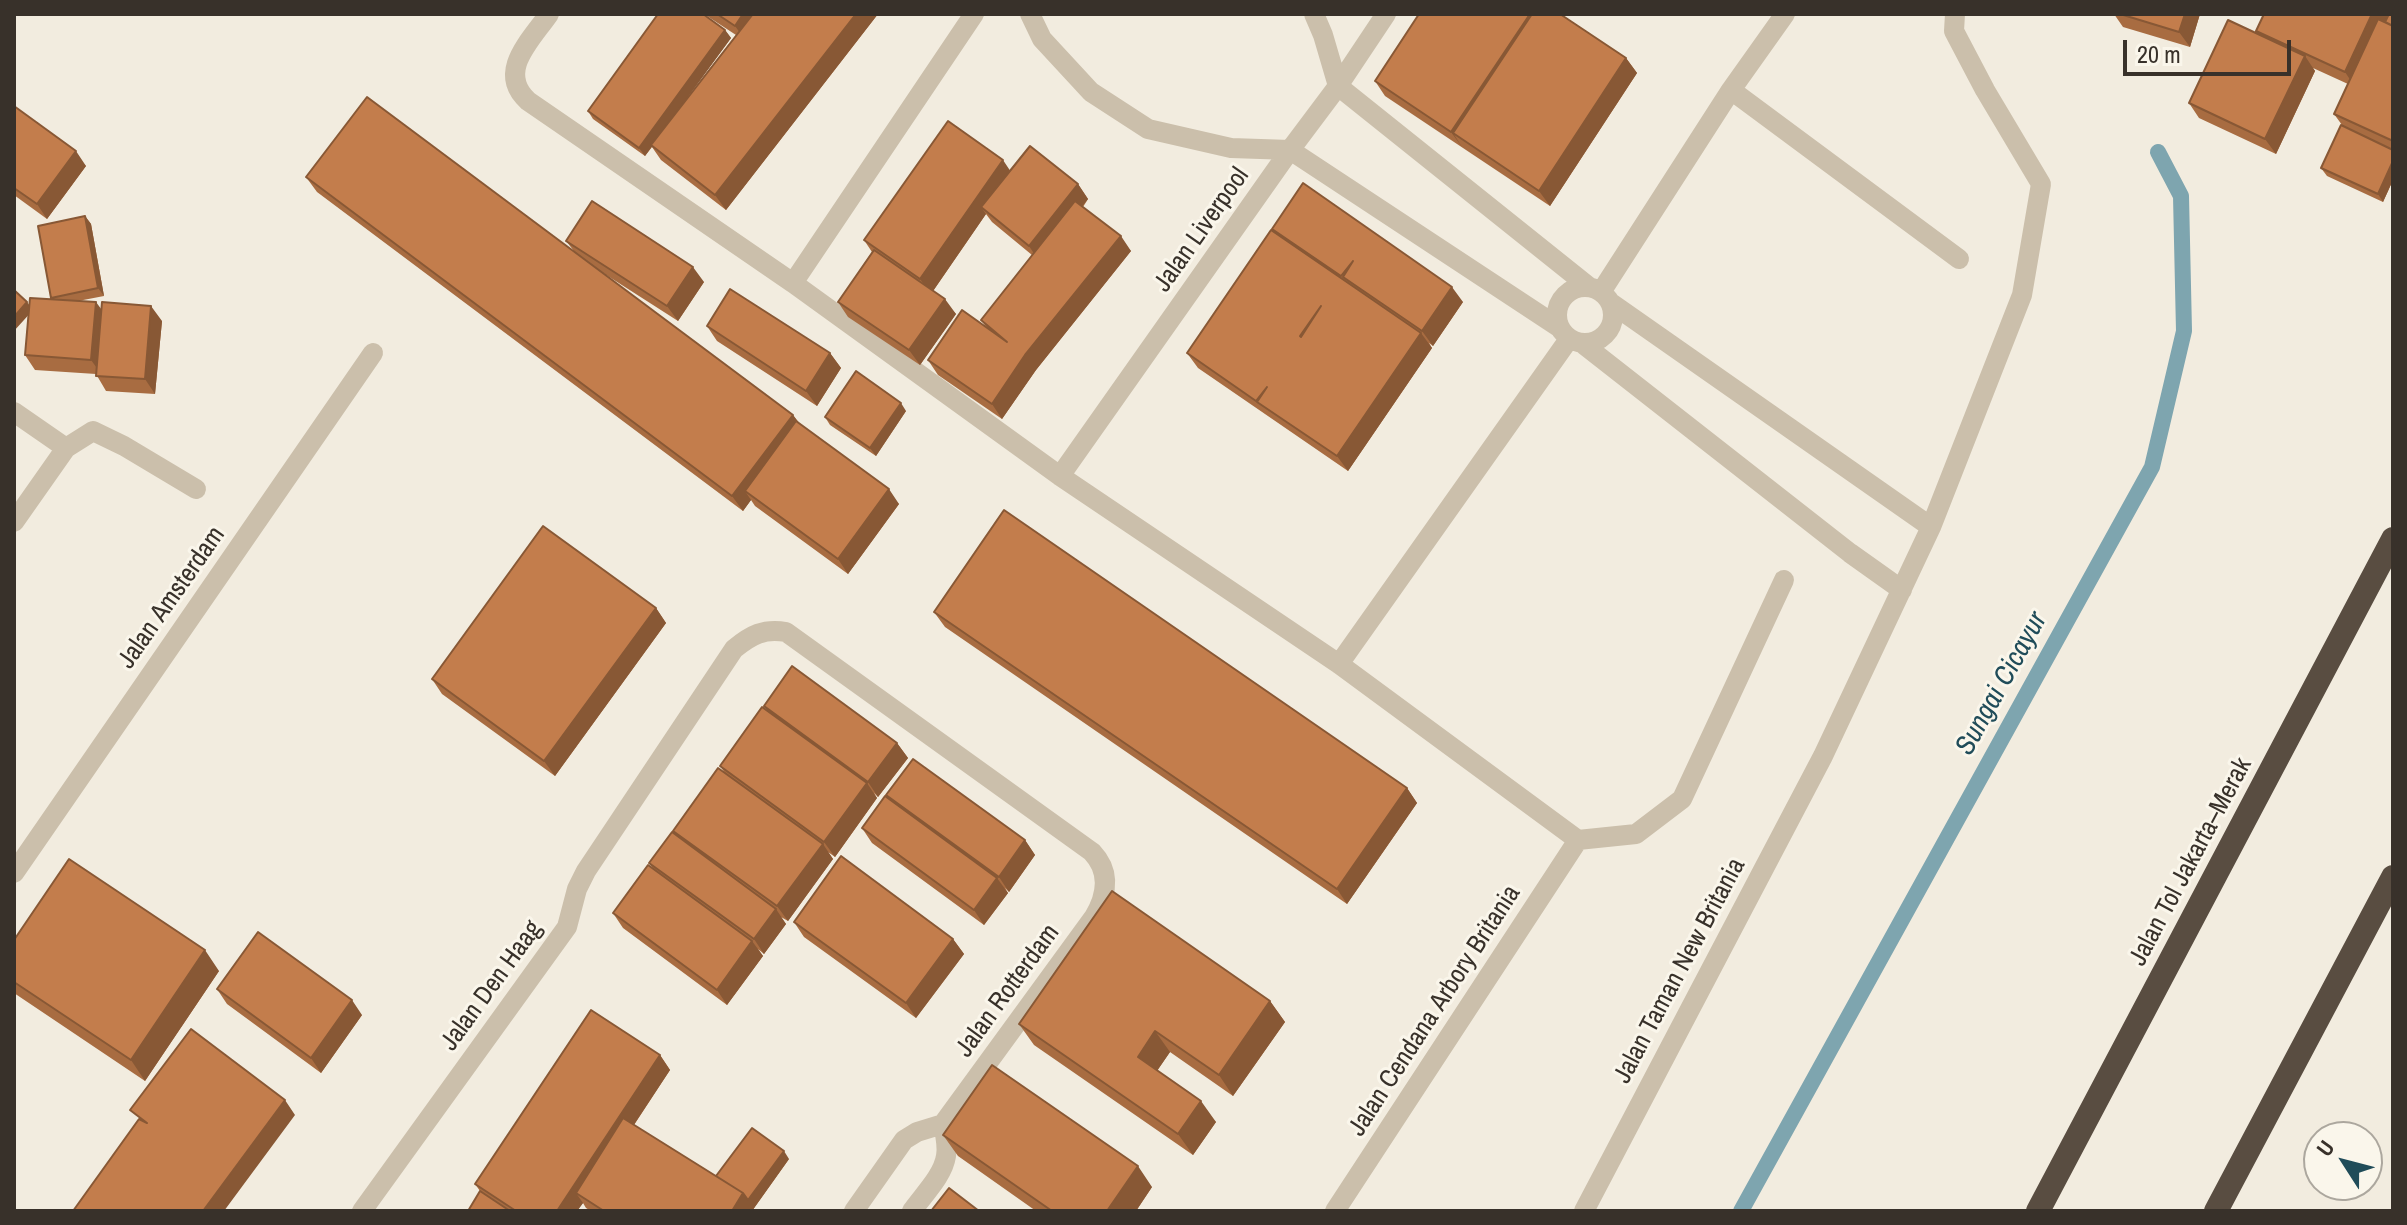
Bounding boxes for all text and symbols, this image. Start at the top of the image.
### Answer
scale bar [2127,24,2295,74]
text: 20 m [2137,38,2181,70]
street label: Jalan Liverpool [1148,162,1256,298]
street label: Jalan Amsterdam [112,521,232,675]
water label: Sungai Cicayur [1949,607,2055,761]
street label: Jalan Tol Jakarta–Merak [2123,753,2259,971]
street label: Jalan Taman New Britania [1607,853,1753,1089]
street label: Jalan Cendana Arbory Britania [1342,880,1528,1142]
street label: Jalan Den Haag [434,915,550,1057]
street label: Jalan Rotterdam [949,919,1067,1063]
north arrow [2303,1121,2383,1201]
text: U [2309,1134,2341,1162]

